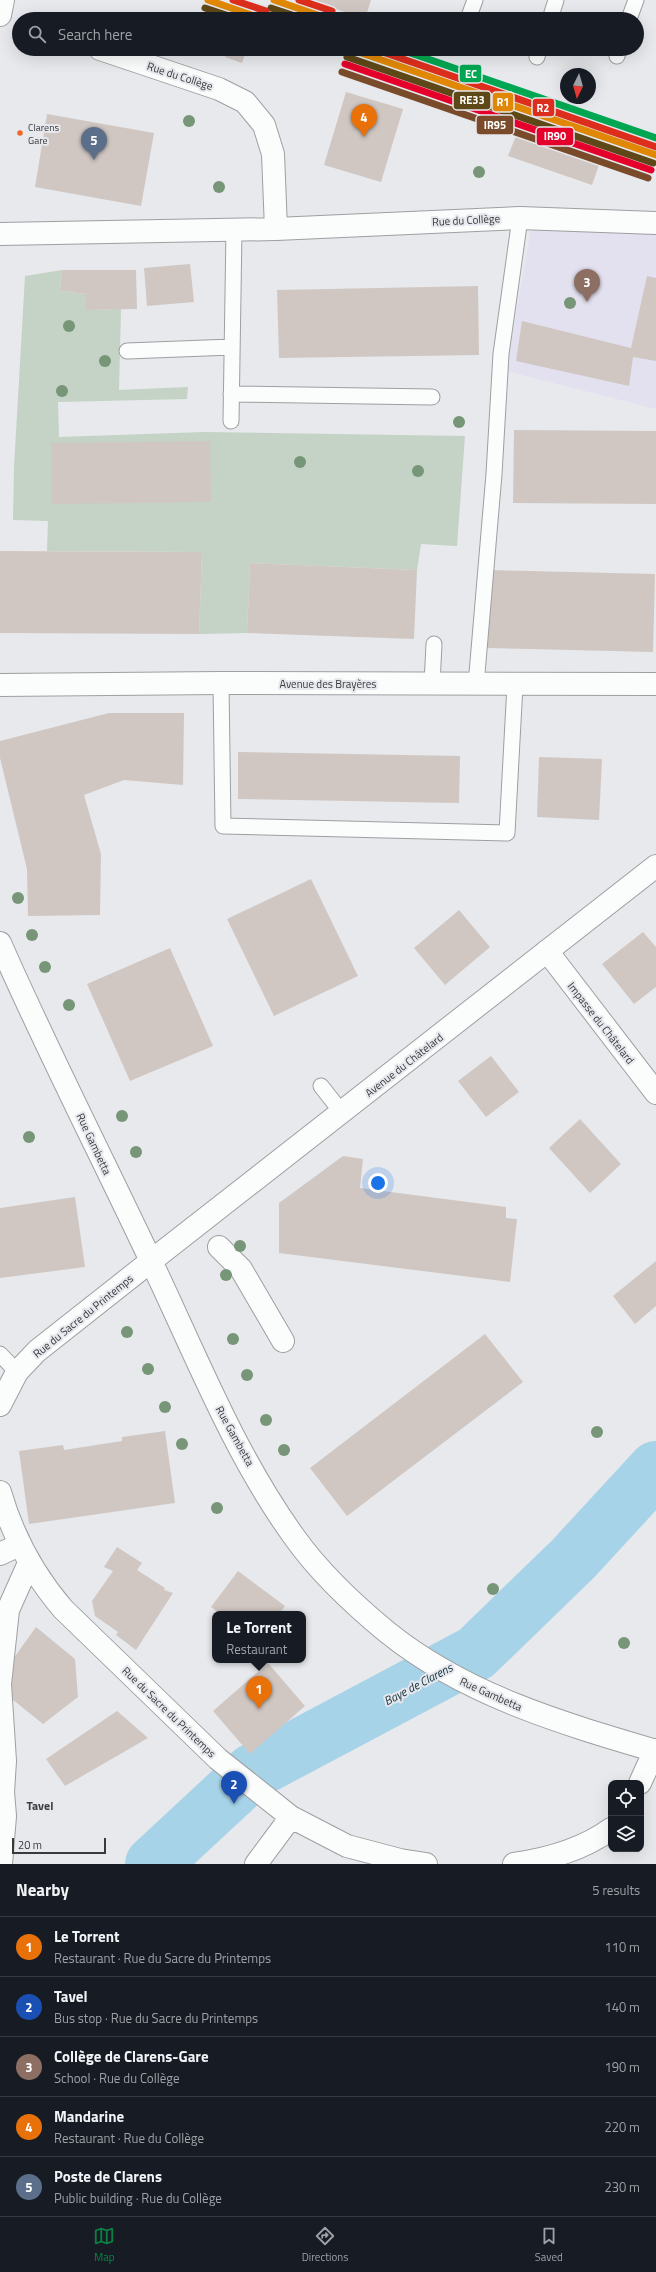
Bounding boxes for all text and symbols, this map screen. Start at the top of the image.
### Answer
search box [12,12,644,56]
icon: search [26,23,48,45]
text: Search here [58,23,132,46]
street label: Rue du Collège [145,58,215,94]
line badge: EC [459,64,482,83]
text: EC [465,66,477,82]
north arrow [560,68,596,104]
line badge: RE33 [453,91,491,110]
text: RE33 [459,92,485,108]
line badge: R1 [492,92,514,112]
text: R1 [497,94,509,110]
line badge: R2 [532,98,555,117]
text: R2 [537,100,549,116]
pin: 4 [351,104,377,137]
line badge: IR95 [476,115,514,135]
text: IR95 [484,117,506,133]
place label: Clarens Gare [28,120,60,148]
pin: 5 [81,127,107,160]
line badge: IR90 [536,127,574,146]
marker: Clarens Gare [15,128,25,138]
text: IR90 [544,128,566,144]
street label: Rue du Collège [432,210,501,230]
pin: 3 [574,269,600,302]
street label: Avenue des Brayères [280,676,376,692]
street label: Impasse du Châtelard [564,979,638,1067]
street label: Avenue du Châtelard [362,1029,447,1101]
street label: Rue Gambetta [73,1110,116,1178]
your location [368,1173,388,1193]
street label: Rue du Sacre du Printemps [29,1271,137,1361]
street label: Rue Gambetta [212,1403,258,1469]
popup [212,1611,306,1663]
text: Le Torrent [226,1616,292,1639]
text: Restaurant [226,1639,287,1659]
water label: Baye de Clarens [380,1657,457,1710]
street label: Rue du Sacre du Printemps [119,1663,219,1761]
street label: Rue Gambetta [457,1673,525,1715]
pin: 1 [246,1676,272,1709]
pin: 2 [221,1771,247,1804]
map controls [608,1780,644,1852]
button: locate [608,1780,644,1816]
district label: Tavel [27,1796,53,1815]
button: layers [608,1816,644,1852]
scale bar [12,1836,106,1855]
text: 20 m [18,1837,42,1853]
text: Nearby [16,1877,69,1903]
text: 5 results [592,1880,640,1900]
text: Le Torrent [54,1925,119,1948]
text: 1 [25,1937,33,1957]
text: 110 m [604,1937,640,1957]
text: Restaurant · Rue du Sacre du Printemps [54,1948,271,1968]
text: Tavel [54,1985,87,2008]
text: 2 [25,1997,33,2017]
text: 140 m [604,1997,640,2017]
text: Bus stop · Rue du Sacre du Printemps [54,2008,258,2028]
text: Collège de Clarens-Gare [54,2045,209,2068]
text: 3 [25,2057,33,2077]
text: 190 m [604,2057,640,2077]
text: School · Rue du Collège [54,2068,180,2088]
text: Mandarine [54,2105,124,2128]
text: 4 [25,2117,33,2137]
text: 220 m [604,2117,640,2137]
text: Restaurant · Rue du Collège [54,2128,204,2148]
text: Poste de Clarens [54,2165,162,2188]
text: 5 [25,2177,33,2197]
text: 230 m [604,2177,640,2197]
text: Public building · Rue du Collège [54,2188,222,2208]
tab: Map [93,2225,115,2265]
tab: Directions [302,2225,348,2265]
tab: Saved [535,2225,563,2265]

